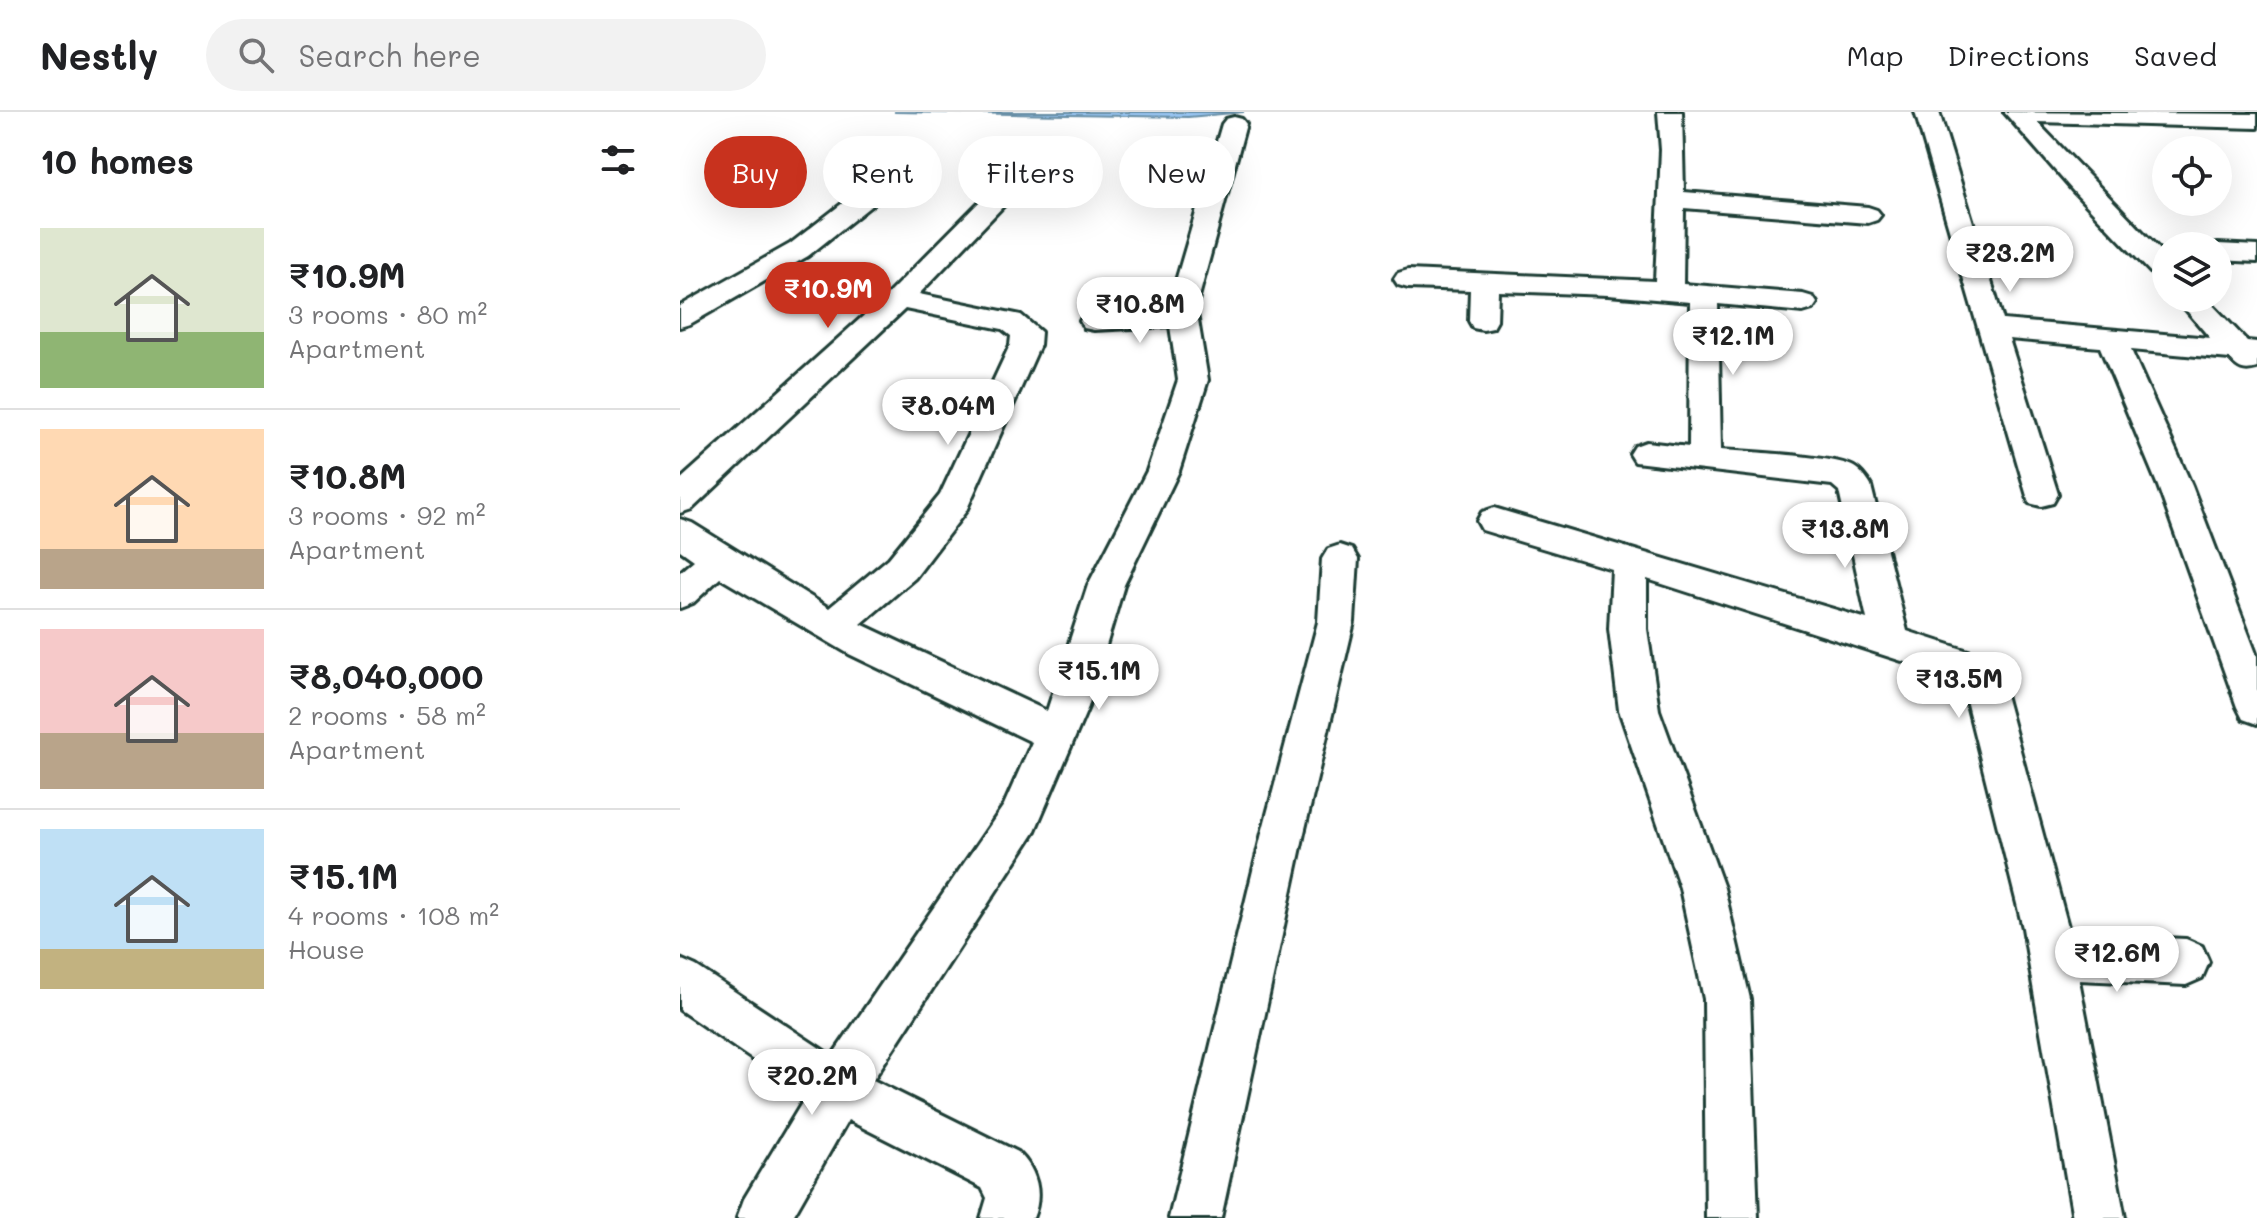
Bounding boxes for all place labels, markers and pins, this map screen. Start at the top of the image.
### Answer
pin: ₹23.2M [1945,226,2075,294]
pin: ₹10.9M [763,262,893,330]
pin: ₹10.8M [1075,277,1205,345]
pin: ₹12.1M [1668,309,1798,377]
pin: ₹8.04M [883,379,1013,447]
pin: ₹13.8M [1780,502,1910,570]
pin: ₹15.1M [1034,644,1164,712]
pin: ₹13.5M [1894,652,2024,720]
pin: ₹12.6M [2052,926,2182,994]
pin: ₹20.2M [747,1049,877,1117]

